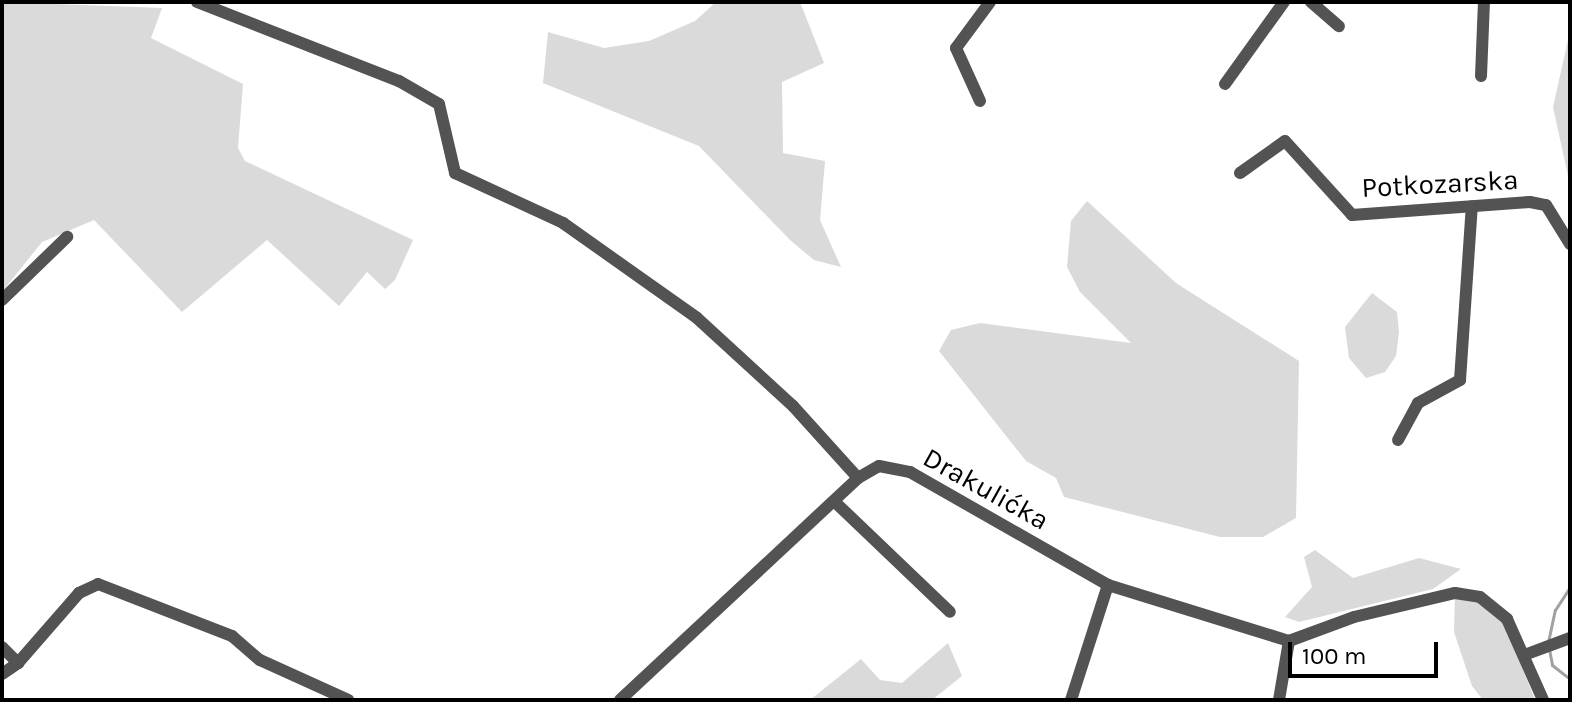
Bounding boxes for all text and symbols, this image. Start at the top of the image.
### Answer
street label: Potkozarska [1361,163,1519,205]
street label: Drakulićka [917,441,1055,537]
scale bar [1292,626,1442,676]
text: 100 m [1302,642,1367,670]

